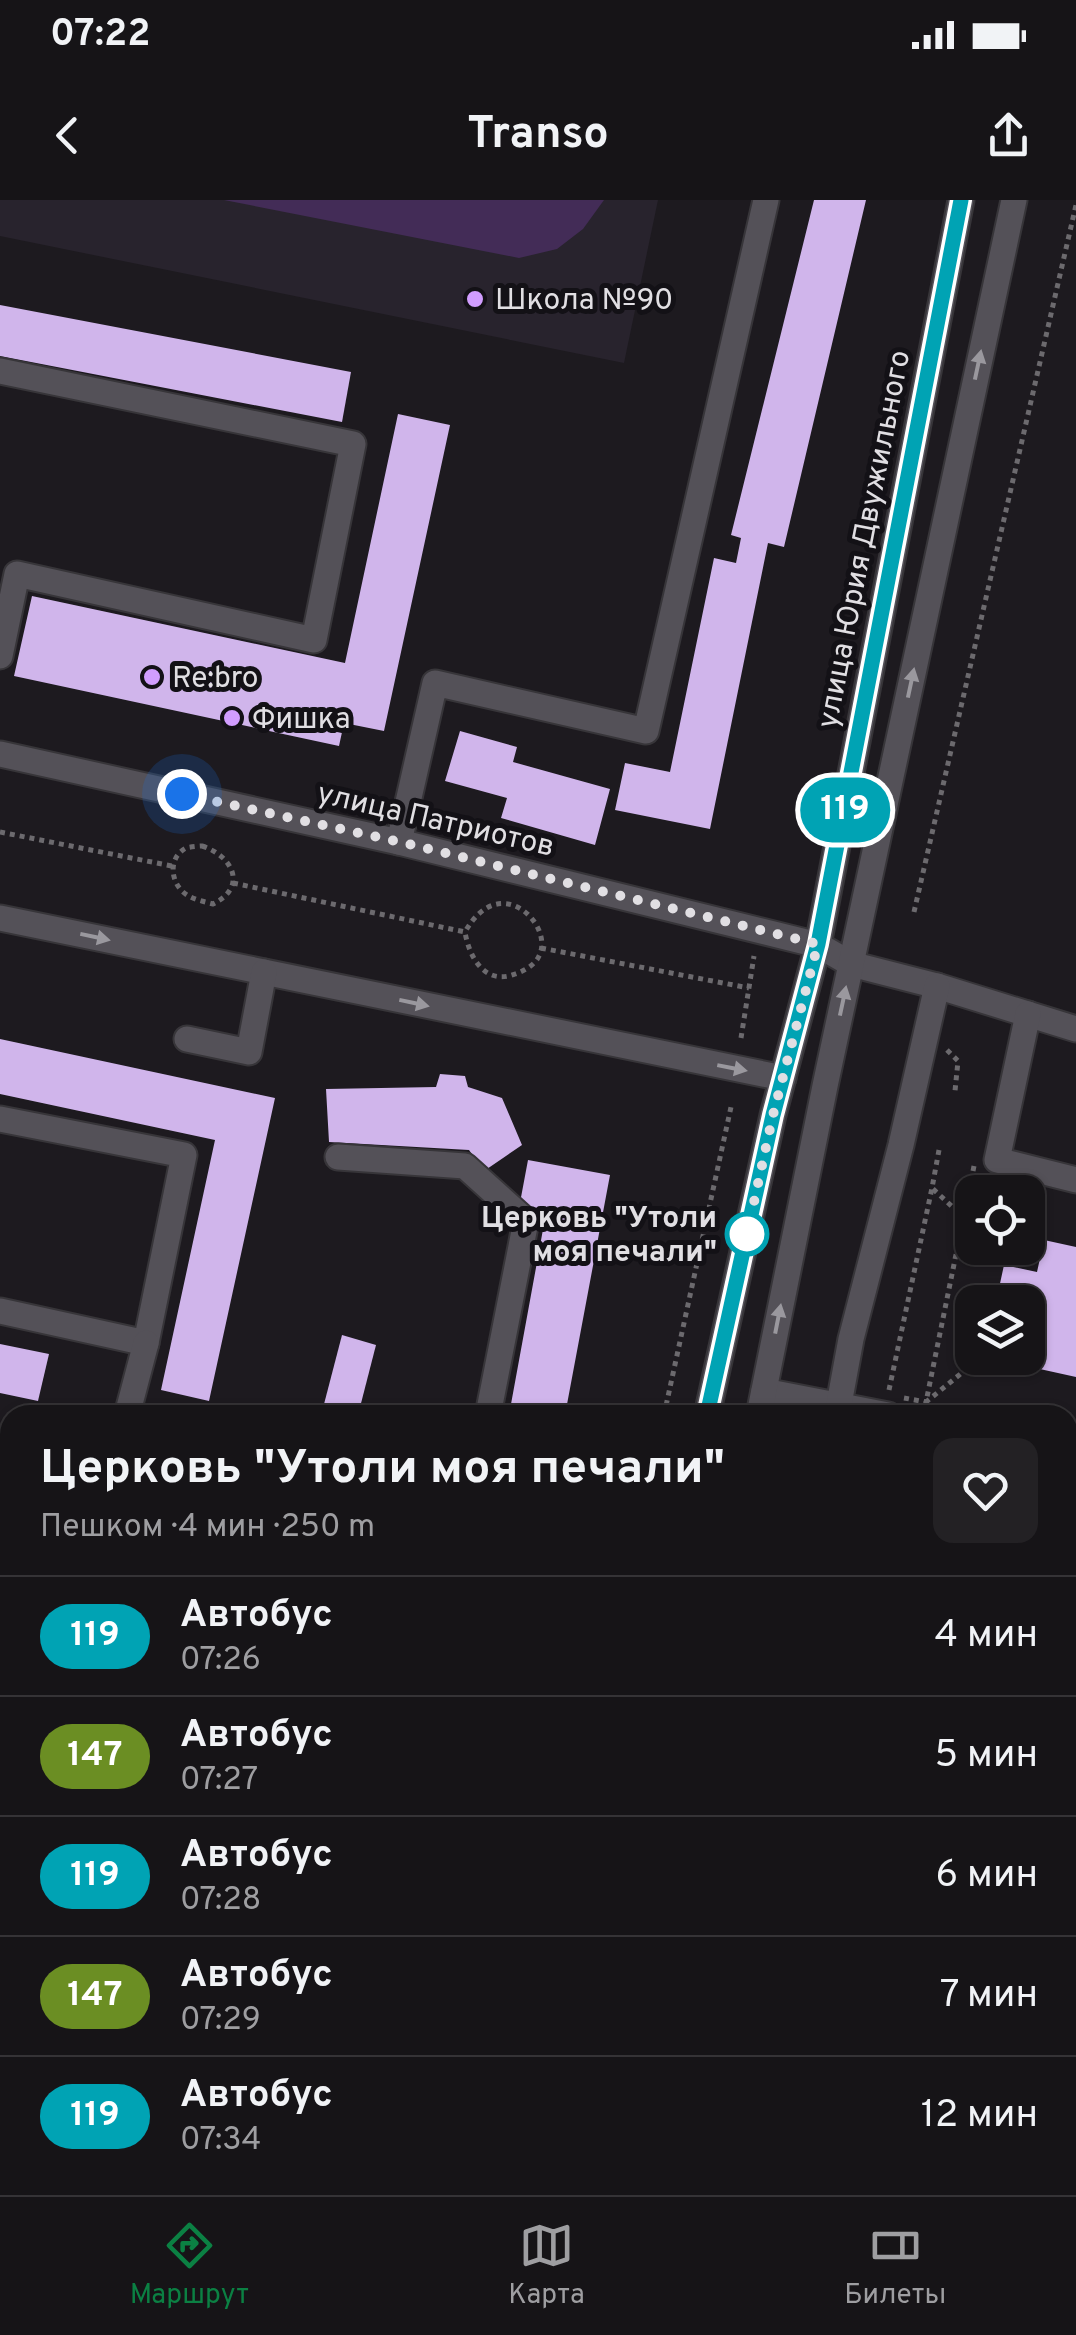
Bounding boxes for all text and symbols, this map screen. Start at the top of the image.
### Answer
text: 07:22 [50,11,150,60]
text: Transo [467,107,609,164]
icon: back [40,108,95,163]
icon: share [981,108,1036,163]
place label: Школа №90 [495,283,673,320]
marker: Школа №90 [464,288,486,310]
street label: улица Юрия Двужильного [811,347,920,732]
one-way arrow [971,349,987,380]
place label: Re:bro [172,661,258,698]
marker: Re:bro [141,666,163,688]
one-way arrow [903,667,919,698]
place label: Фишка [252,702,351,739]
marker: Фишка [221,707,243,729]
your location [157,769,207,819]
street label: улица Патриотов [313,776,558,867]
line badge: 119 [788,778,902,842]
text: 119 [820,788,870,832]
one-way arrow [80,930,111,946]
one-way arrow [836,985,851,1016]
one-way arrow [399,995,430,1011]
one-way arrow [717,1061,748,1076]
map controls [955,1175,1045,1375]
button: locate [955,1175,1045,1265]
place label: Церковь "Утоли моя печали" [481,1201,717,1272]
marker: Церковь "Утоли моя печали" [726,1213,768,1255]
button: layers [955,1285,1045,1375]
one-way arrow [771,1304,787,1335]
button: heart [933,1438,1038,1543]
text: Церковь "Утоли моя печали" [40,1440,725,1500]
text: Пешком · 4 мин · 250 m [40,1508,375,1548]
text: Автобус [180,1592,333,1641]
text: 4 мин [935,1612,1038,1661]
text: 119 [70,1614,120,1658]
text: 07:26 [180,1641,261,1681]
text: Автобус [180,1712,333,1761]
text: 5 мин [935,1732,1038,1781]
text: 147 [67,1734,123,1778]
text: 07:27 [180,1761,258,1801]
text: Автобус [180,1832,333,1881]
text: 6 мин [935,1852,1038,1901]
text: 119 [70,1854,120,1898]
text: 07:28 [180,1881,261,1921]
text: Автобус [180,1952,333,2001]
text: 7 мин [940,1972,1038,2021]
text: 147 [67,1974,123,2018]
text: 07:29 [180,2001,261,2041]
text: Автобус [180,2072,333,2121]
text: 12 мин [921,2092,1038,2141]
text: 119 [70,2094,120,2138]
text: 07:34 [180,2121,261,2161]
tab: Маршрут [130,2218,249,2314]
tab: Карта [508,2218,585,2314]
tab: Билеты [844,2218,946,2314]

